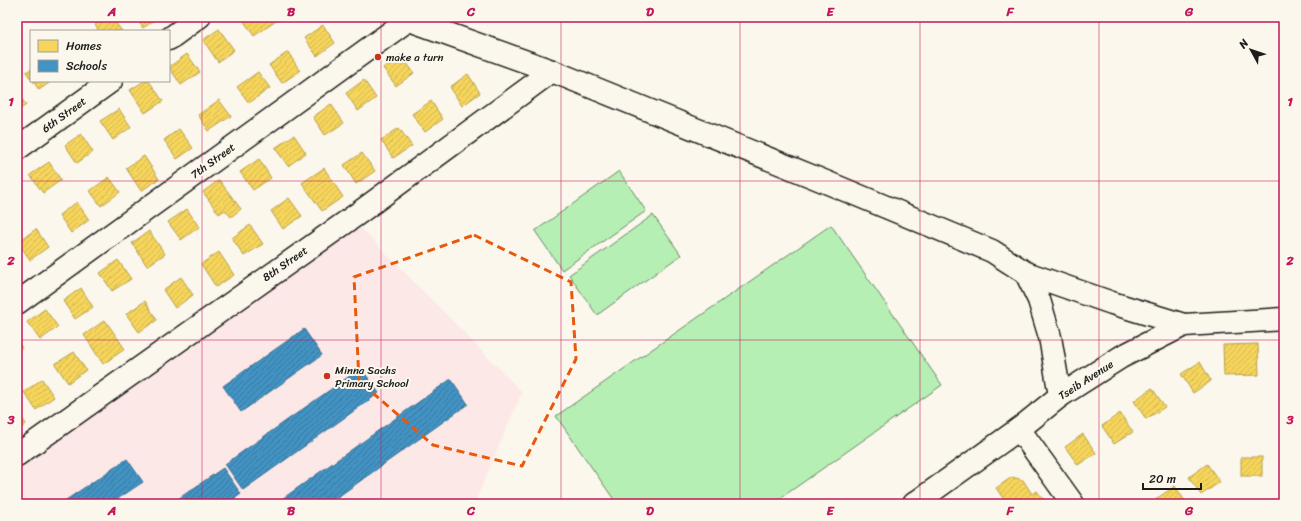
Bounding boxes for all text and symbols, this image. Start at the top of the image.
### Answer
text: A [107,0,116,23]
text: B [287,0,296,23]
text: C [466,0,476,23]
text: D [646,0,654,23]
text: E [826,0,835,23]
text: F [1005,0,1014,23]
text: G [1184,0,1194,23]
legend [30,30,170,82]
north arrow [1231,30,1271,70]
text: Homes [66,35,102,57]
text: N [1233,35,1254,54]
place label: make a turn [386,48,444,67]
marker: make a turn [373,52,383,62]
text: Schools [66,55,107,77]
text: 1 [8,90,14,113]
text: 1 [1287,90,1293,113]
street label: 6th Street [38,92,91,138]
street label: 7th Street [187,138,240,184]
street label: 8th Street [258,241,312,287]
text: 2 [6,249,15,272]
text: 2 [1285,249,1294,272]
street label: Tseib Avenue [1055,355,1118,405]
place label: Minna Sachs Primary School [335,361,410,393]
marker: Minna Sachs Primary School [322,371,332,381]
text: 3 [6,408,15,431]
text: 3 [1285,408,1294,431]
scale bar [1143,465,1201,491]
text: 20 m [1149,468,1176,490]
text: A [107,499,116,521]
text: B [287,499,296,521]
text: C [466,499,476,521]
text: D [646,499,654,521]
text: E [826,499,835,521]
text: F [1005,499,1014,521]
text: G [1184,499,1194,521]

